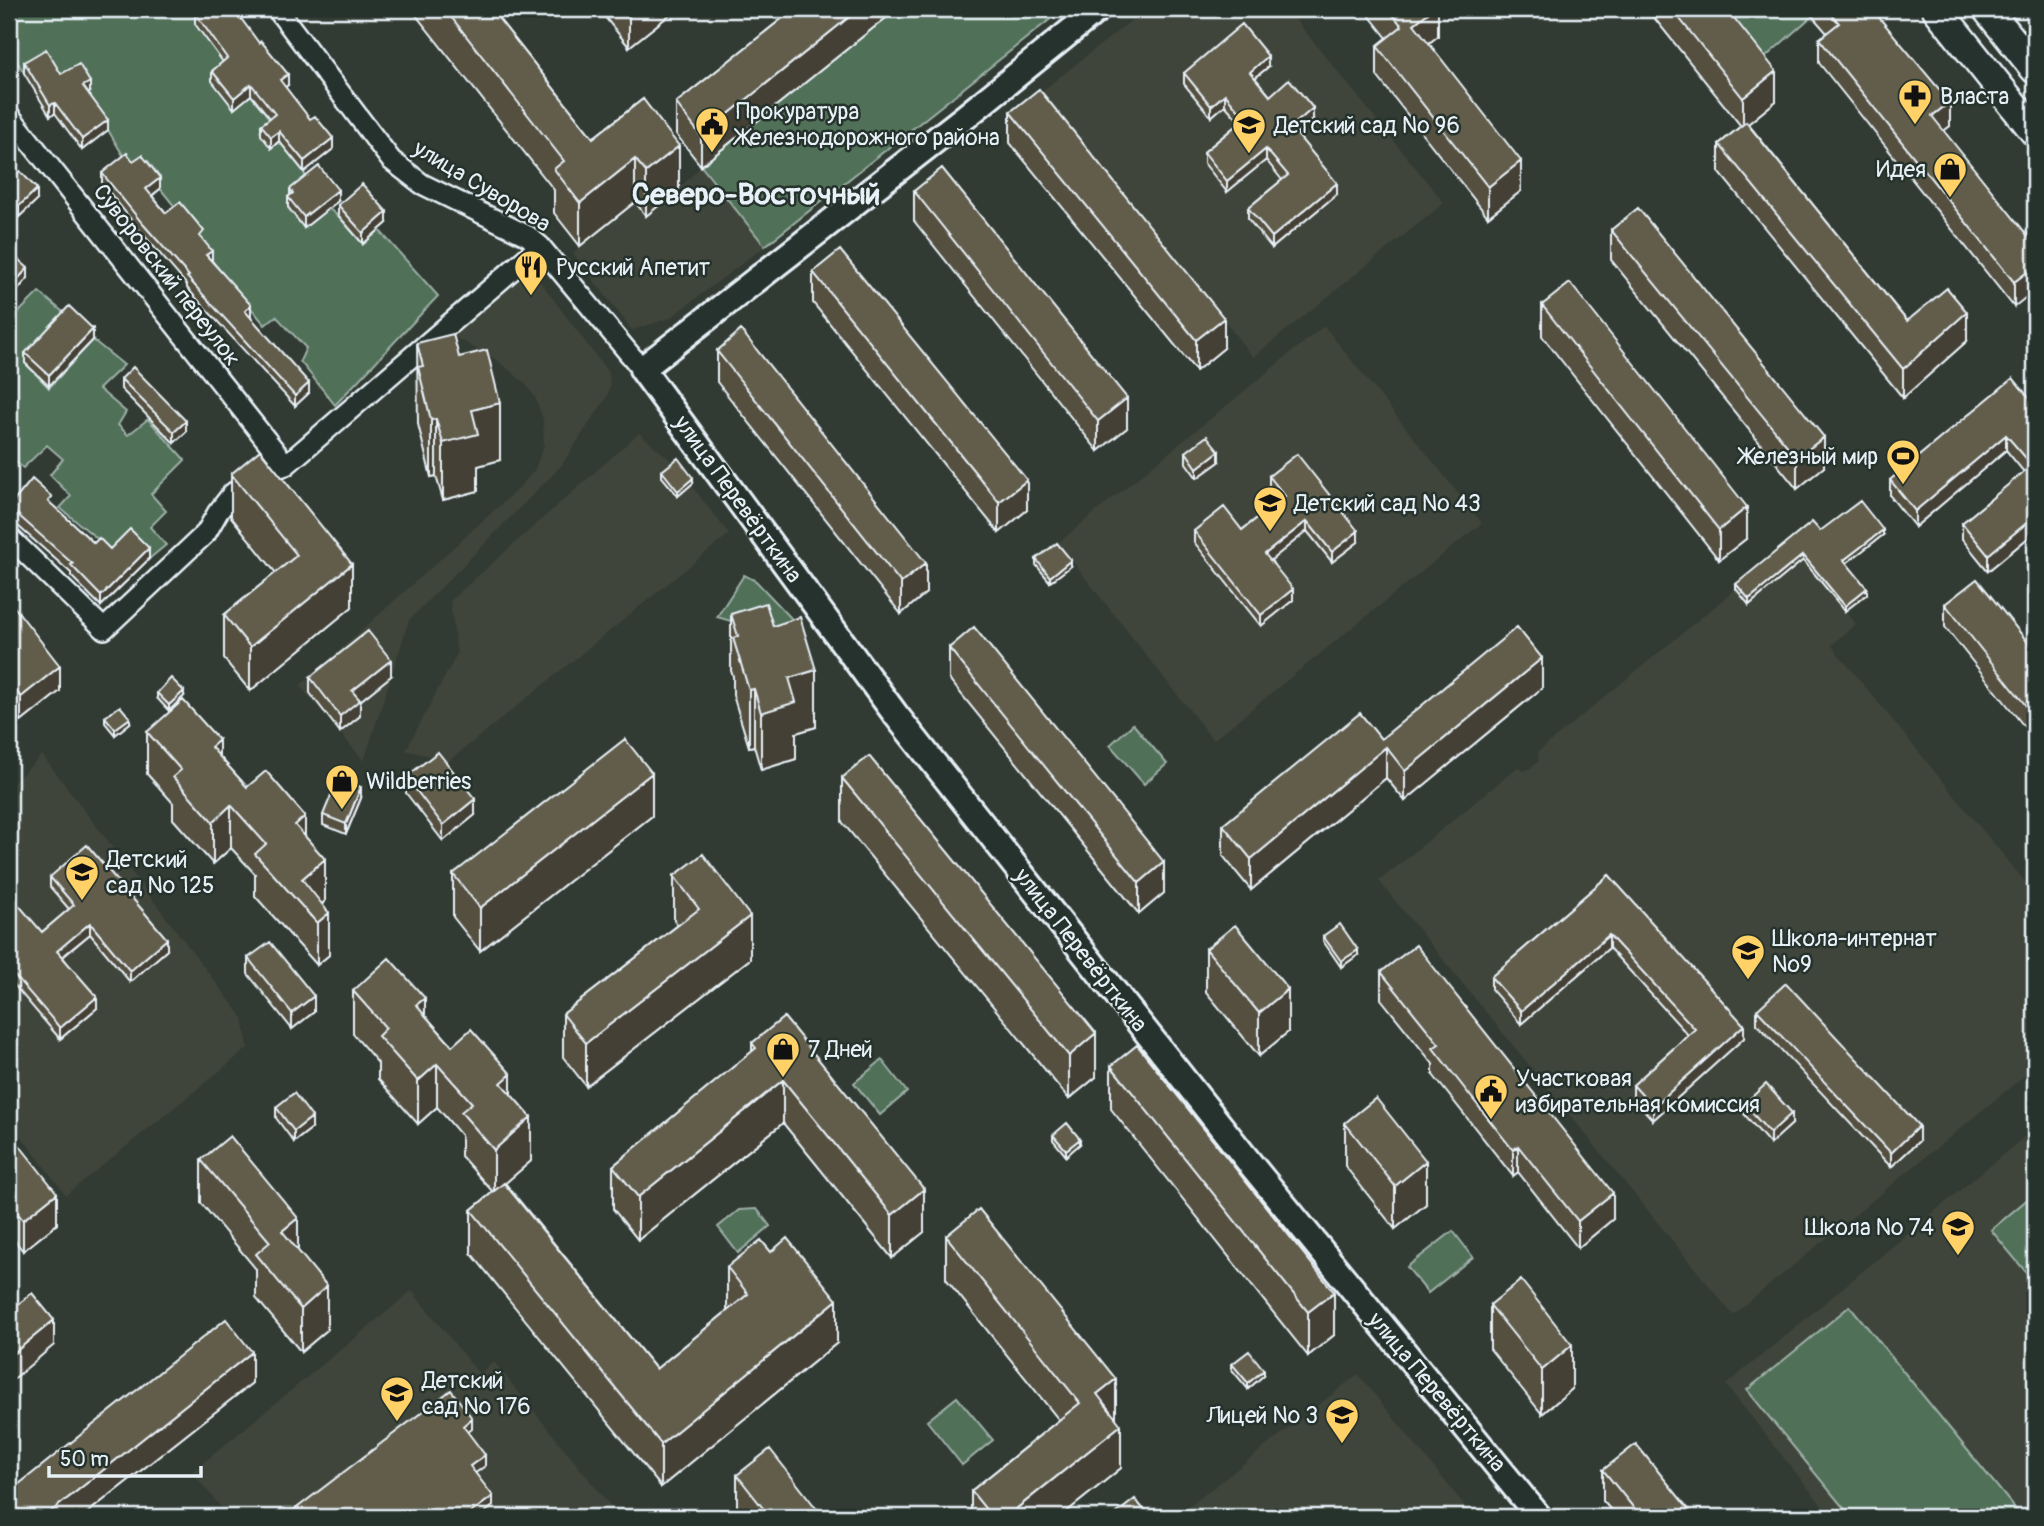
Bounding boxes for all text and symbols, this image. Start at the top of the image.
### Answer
pharmacy icon: Власта [1896,77,1934,126]
place label: Власта [1940,82,2009,111]
place label: Прокуратура Железнодорожного района [733,97,1000,152]
public building icon: Прокуратура Железнодорожного района [693,105,731,154]
school or university icon: Детский сад № 96 [1230,106,1268,155]
place label: Детский сад № 96 [1273,111,1460,140]
street label: улица Суворова [407,133,556,238]
shop icon: Идея [1931,150,1969,199]
place label: Идея [1876,155,1926,184]
district label: Северо-Восточный [632,176,880,213]
street label: Суворовский переулок [87,178,247,372]
restaurant icon: Русский Апетит [512,248,550,297]
place label: Русский Апетит [556,253,710,282]
street label: улица Перевёрткина [667,409,809,588]
sports icon: Железный мир [1884,437,1922,486]
place label: Железный мир [1737,442,1878,471]
school or university icon: Детский сад № 43 [1251,484,1289,533]
place label: Детский сад № 43 [1293,489,1481,518]
shop icon: Wildberries [323,762,361,811]
place label: Wildberries [366,767,471,796]
place label: Детский сад № 125 [105,845,214,900]
school or university icon: Детский сад № 125 [63,853,101,902]
street label: улица Перевёрткина [1007,861,1154,1038]
place label: Школа-интернат №9 [1772,924,1937,979]
school or university icon: Школа-интернат №9 [1729,932,1767,981]
shop icon: 7 Дней [764,1030,802,1079]
place label: 7 Дней [808,1035,873,1064]
place label: Участковая избирательная комиссия [1516,1064,1760,1119]
public building icon: Участковая избирательная комиссия [1472,1072,1510,1121]
school or university icon: Школа № 74 [1939,1208,1977,1257]
place label: Школа № 74 [1805,1213,1934,1242]
street label: улица Перевёрткина [1361,1305,1512,1478]
place label: Детский сад № 176 [421,1366,531,1421]
school or university icon: Детский сад № 176 [378,1374,416,1423]
school or university icon: Лицей № 3 [1323,1396,1361,1445]
place label: Лицей № 3 [1205,1401,1318,1430]
scale bar [49,1435,201,1479]
text: 50 m [60,1446,109,1473]

